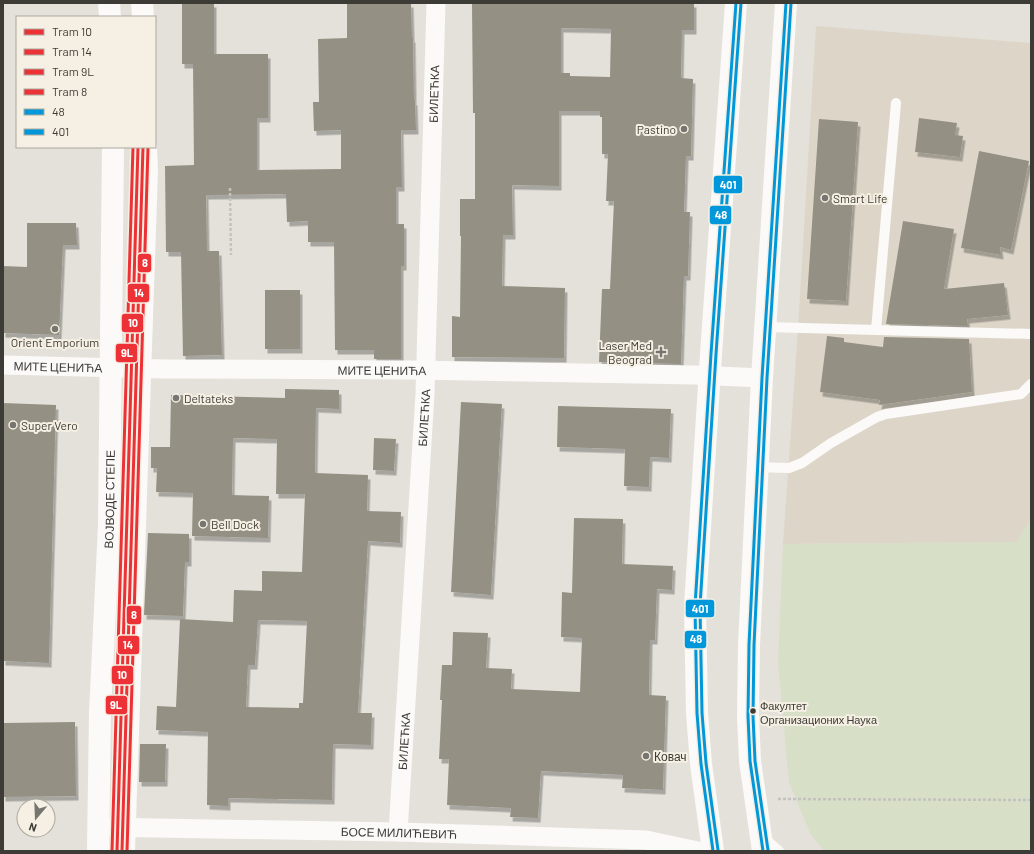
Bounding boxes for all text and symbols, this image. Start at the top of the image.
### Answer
legend [16,16,156,148]
text: Tram 10 [52,24,92,38]
text: Tram 14 [52,44,92,58]
text: Tram 9L [52,64,94,78]
street label: БИЛЕЋКА [426,65,441,123]
text: Tram 8 [52,84,87,98]
text: 48 [52,104,65,118]
place label: Pastino [637,122,676,136]
text: 401 [52,124,69,138]
marker: Pastino [679,124,689,134]
line badge: 401 [713,175,743,194]
text: 401 [720,178,736,191]
place label: Smart Life [833,191,887,205]
marker: Smart Life [820,193,830,203]
line badge: 48 [709,205,732,225]
text: 48 [715,208,727,221]
line badge: 8 [137,253,152,273]
text: 8 [142,256,148,269]
line badge: 14 [127,283,150,303]
text: 14 [134,286,145,299]
line badge: 10 [121,313,144,333]
text: 10 [128,316,138,329]
marker: Orient Emporium [50,324,60,334]
place label: Orient Emporium [11,335,99,349]
place label: Laser Med Beograd [599,338,652,366]
line badge: 9L [115,343,138,363]
text: 9L [121,346,133,359]
marker: Laser Med Beograd [655,346,667,358]
street label: МИТЕ ЦЕНИЋА [13,358,103,374]
street label: МИТЕ ЦЕНИЋА [337,363,426,378]
street label: БИЛЕЋКА [415,389,432,447]
place label: Deltateks [184,391,234,405]
marker: Deltateks [171,393,181,403]
place label: Super Vero [21,418,78,432]
marker: Super Vero [8,420,18,430]
street label: ВОЈВОДЕ СТЕПЕ [101,450,117,549]
place label: Bell Dock [211,517,259,531]
marker: Bell Dock [198,519,208,529]
line badge: 401 [685,599,715,618]
text: 401 [692,602,708,615]
line badge: 8 [126,605,142,625]
text: 8 [131,608,137,621]
line badge: 48 [684,630,707,649]
text: 48 [690,632,702,645]
line badge: 14 [117,635,140,655]
text: 14 [123,638,134,651]
line badge: 10 [111,665,134,685]
text: 10 [117,668,127,681]
line badge: 9L [105,695,128,715]
text: 9L [110,698,122,711]
place label: Факултет Организационих Наука [760,699,878,726]
marker: Факултет Организационих Наука [748,706,758,716]
street label: БИЛЕЋКА [395,712,412,770]
place label: Ковач [654,749,687,763]
marker: Ковач [641,751,651,761]
north arrow [16,798,56,838]
text: N [27,821,38,835]
street label: БОСЕ МИЛИЋЕВИЋ [341,824,457,841]

